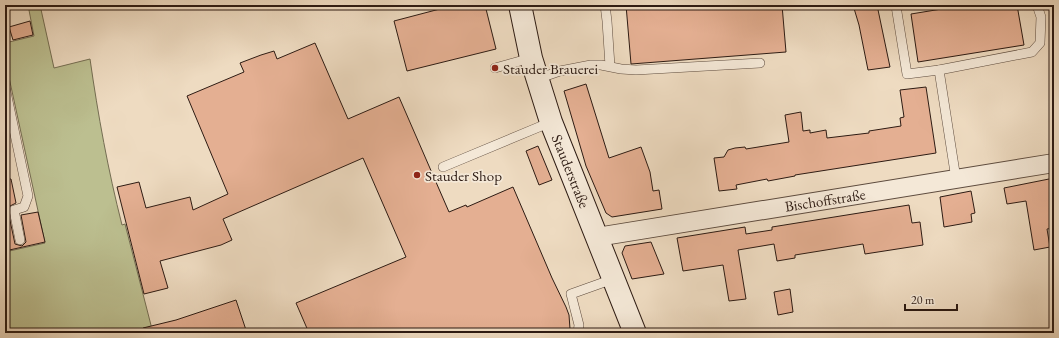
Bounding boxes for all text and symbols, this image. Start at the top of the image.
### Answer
place label: Stauder Brauerei [503,59,598,78]
marker: Stauder Brauerei [490,63,500,73]
street label: Stauderstraße [548,131,594,211]
place label: Stauder Shop [425,166,502,185]
marker: Stauder Shop [412,170,422,180]
street label: Bischoffstraße [783,184,867,216]
scale bar [905,286,957,312]
text: 20 m [911,292,935,308]

